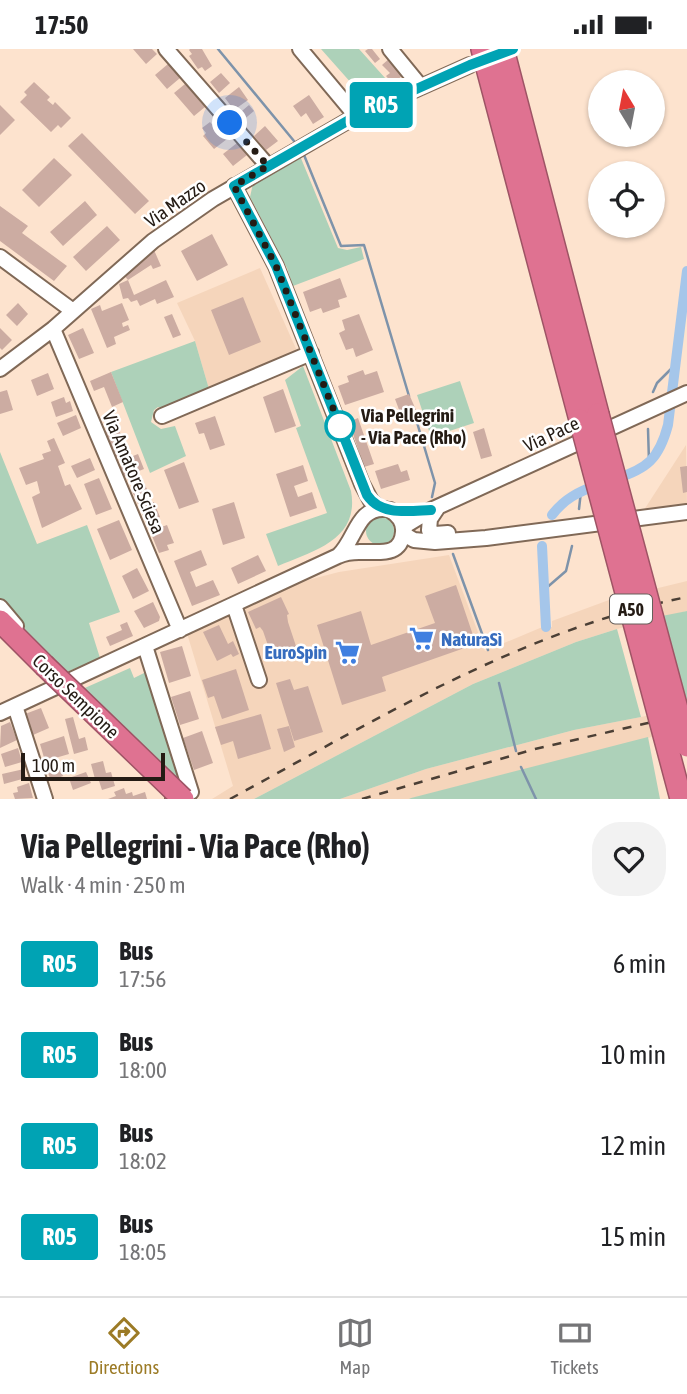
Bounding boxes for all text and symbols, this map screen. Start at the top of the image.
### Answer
text: 17:50 [35,10,89,40]
north arrow [588,70,665,147]
map controls [588,70,665,238]
line badge: R05 [341,82,421,128]
text: R05 [364,91,398,118]
your location [212,105,247,140]
button: locate [588,161,665,238]
street label: Via Mazzo [140,174,210,232]
place label: Via Pellegrini - Via Pace (Rho) [360,404,466,448]
street label: Via Amatore Sciesa [98,407,170,537]
marker: Via Pellegrini - Via Pace (Rho) [325,411,355,441]
street label: Via Pace [520,412,582,456]
road number: A50 [610,595,652,623]
supermarket icon: NaturaSì [407,625,435,653]
place label: NaturaSì [441,628,502,650]
supermarket icon: EuroSpin [333,638,361,666]
place label: EuroSpin [265,641,327,663]
street label: Corso Sempione [28,649,124,743]
scale bar [21,750,164,782]
text: 100 m [32,754,75,776]
button: heart [592,822,666,896]
text: Via Pellegrini - Via Pace (Rho) [21,827,370,865]
text: Walk · 4 min · 250 m [21,872,185,898]
text: Bus [119,936,153,966]
text: 6 min [613,949,666,979]
text: R05 [42,950,77,977]
text: 17:56 [119,966,166,992]
text: Bus [119,1027,153,1057]
text: 10 min [601,1040,666,1070]
text: R05 [42,1041,77,1068]
text: 18:00 [119,1057,167,1083]
text: Bus [119,1118,153,1148]
text: 12 min [601,1131,666,1161]
text: R05 [42,1132,77,1159]
text: 18:02 [119,1148,167,1174]
text: Bus [119,1209,153,1239]
text: 15 min [601,1222,666,1252]
text: R05 [42,1223,77,1250]
text: 18:05 [119,1239,167,1265]
tab: Directions [88,1314,159,1378]
tab: Map [336,1314,374,1378]
tab: Tickets [551,1314,599,1378]

